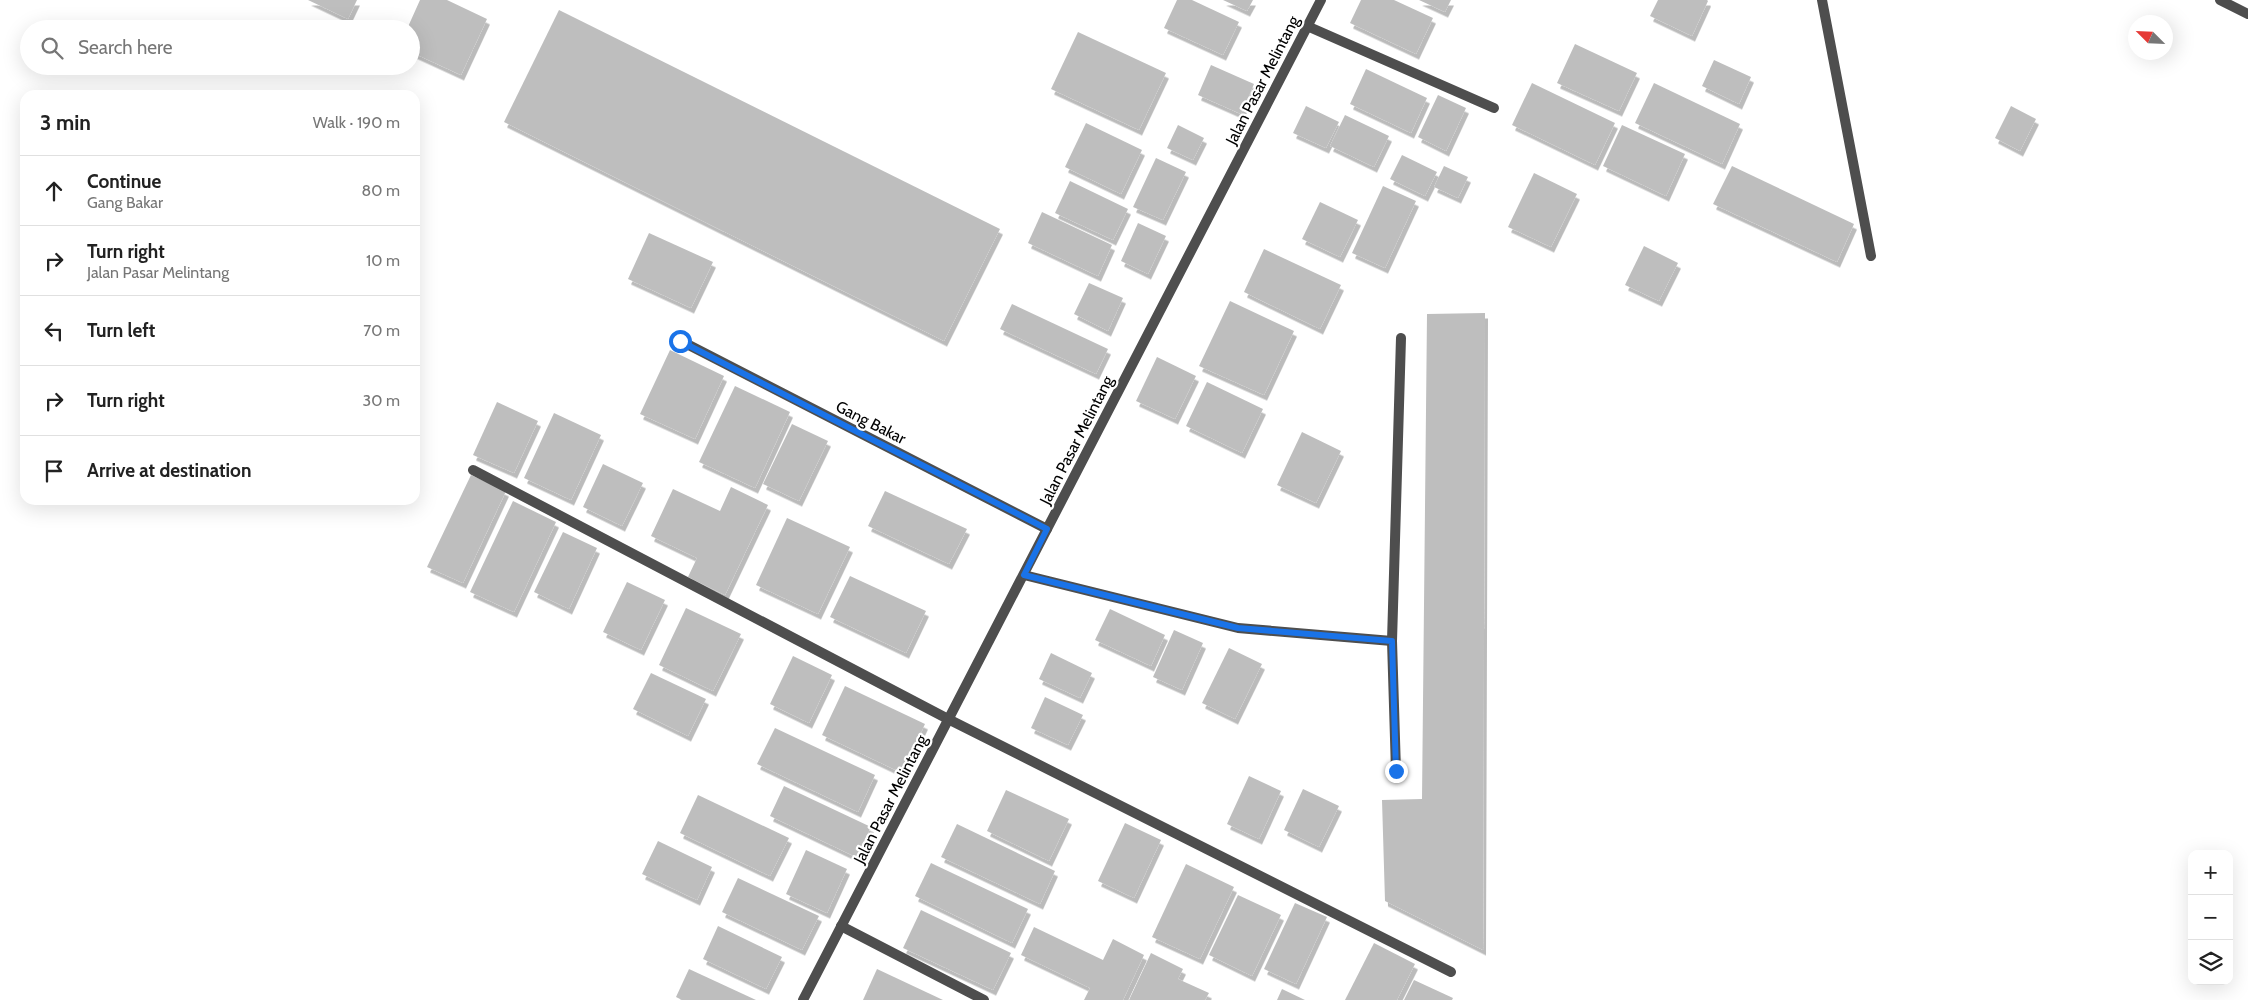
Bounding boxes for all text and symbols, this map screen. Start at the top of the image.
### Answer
street label: Jalan Pasar Melintang [1221,12,1304,149]
north arrow [2128,15,2173,60]
search box [20,20,420,75]
icon: search [38,34,66,62]
text: Search here [78,36,172,59]
text: 3 min [40,110,91,135]
text: Walk · 190 m [313,113,400,132]
text: Continue [87,170,161,193]
icon: ahead [40,177,68,205]
text: 80 m [362,181,400,200]
text: Gang Bakar [87,193,163,212]
text: Turn right [87,240,165,263]
icon: right [40,247,68,275]
text: 10 m [366,251,400,270]
text: Jalan Pasar Melintang [87,263,229,282]
icon: left [40,317,68,345]
text: Turn left [87,319,155,342]
text: 70 m [363,321,400,340]
route start [669,330,692,353]
street label: Jalan Pasar Melintang [1035,372,1118,509]
icon: right [40,387,68,415]
text: Turn right [87,389,165,412]
text: 30 m [363,391,400,410]
street label: Gang Bakar [833,397,910,449]
icon: arrive [40,457,68,485]
text: Arrive at destination [87,459,251,482]
street label: Jalan Pasar Melintang [849,731,932,868]
route end [1385,760,1408,783]
map controls [2188,850,2233,985]
button: + [2188,850,2233,895]
button: − [2188,895,2233,940]
button: layers [2188,940,2233,985]

